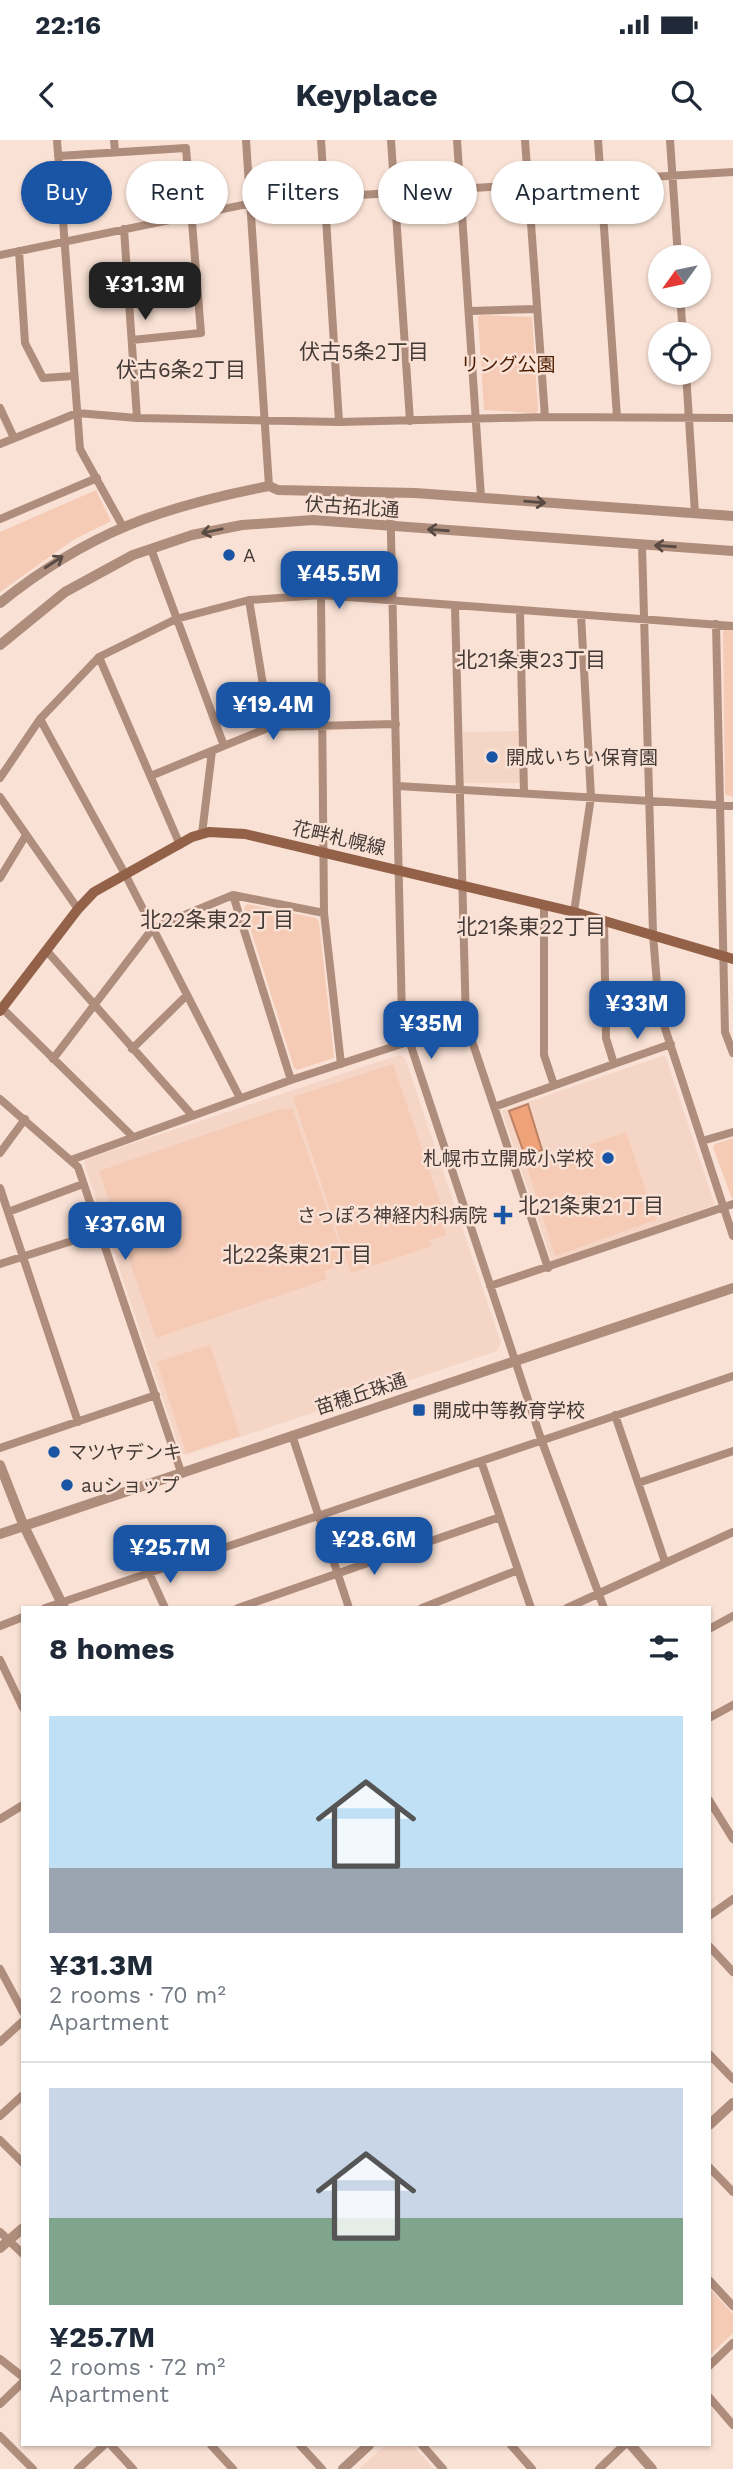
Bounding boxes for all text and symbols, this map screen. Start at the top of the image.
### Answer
text: 22:16 [35,10,101,40]
icon: back [28,76,66,114]
text: Keyplace [295,76,438,114]
icon: search [667,76,705,114]
chip: Buy [21,161,112,224]
chip: Rent [126,161,228,224]
chip: Filters [242,161,364,224]
chip: New [378,161,477,224]
chip: Apartment [491,161,664,224]
north arrow [648,245,710,308]
map controls [648,245,711,385]
pin: ¥31.3M [88,262,202,322]
text: ¥31.3M [105,271,185,298]
button: locate [648,322,711,385]
district label: 伏古5条2丁目 [299,339,429,364]
park label: リング公園 [460,353,556,376]
district label: 伏古6条2丁目 [116,357,246,382]
street label: 伏古拓北通 [304,492,400,522]
one-way arrow [523,496,546,509]
one-way arrow [427,523,450,536]
one-way arrow [201,525,224,539]
one-way arrow [654,539,677,552]
place label: A [243,544,256,567]
marker: A [221,547,237,563]
pin: ¥45.5M [282,552,396,611]
one-way arrow [44,555,64,569]
text: ¥45.5M [297,560,381,587]
district label: 北21条東23丁目 [456,647,606,672]
pin: ¥19.4M [216,682,330,742]
text: ¥19.4M [232,691,314,718]
place label: 開成いちい保育園 [506,746,658,769]
marker: 開成いちい保育園 [484,749,500,765]
street label: 花畔札幌線 [290,816,388,860]
district label: 北22条東22丁目 [140,907,294,932]
district label: 北21条東22丁目 [456,914,606,939]
pin: ¥33M [596,982,678,1041]
text: ¥33M [605,990,669,1017]
pin: ¥35M [390,1002,472,1061]
text: ¥35M [399,1010,463,1037]
place label: 札幌市立開成小学校 [423,1147,594,1170]
marker: 札幌市立開成小学校 [600,1150,616,1166]
district label: 北21条東21丁目 [518,1193,664,1218]
pin: ¥37.6M [68,1202,182,1262]
place label: さっぽろ神経内科病院 [297,1204,487,1227]
marker: さっぽろ神経内科病院 [493,1205,513,1225]
text: ¥37.6M [84,1211,166,1238]
district label: 北22条東21丁目 [222,1242,372,1267]
street label: 苗穂丘珠通 [312,1368,410,1420]
place label: 開成中等教育学校 [433,1399,585,1422]
marker: 開成中等教育学校 [411,1402,427,1418]
place label: マツヤデンキ [68,1441,182,1464]
marker: マツヤデンキ [46,1444,62,1460]
place label: auショップ [81,1474,179,1497]
marker: auショップ [59,1477,75,1493]
pin: ¥28.6M [317,1518,431,1577]
pin: ¥25.7M [113,1526,227,1585]
text: ¥28.6M [331,1526,417,1553]
text: ¥25.7M [129,1534,211,1561]
icon: filters [645,1629,683,1667]
text: 8 homes [49,1631,175,1666]
icon: home [303,1761,429,1887]
text: ¥31.3M [49,1947,154,1982]
text: 2 rooms · 70 m² [49,1982,226,2009]
text: Apartment [49,2009,169,2036]
icon: home [303,2133,429,2259]
text: ¥25.7M [49,2319,155,2354]
text: 2 rooms · 72 m² [49,2354,225,2381]
text: Apartment [49,2381,169,2408]

